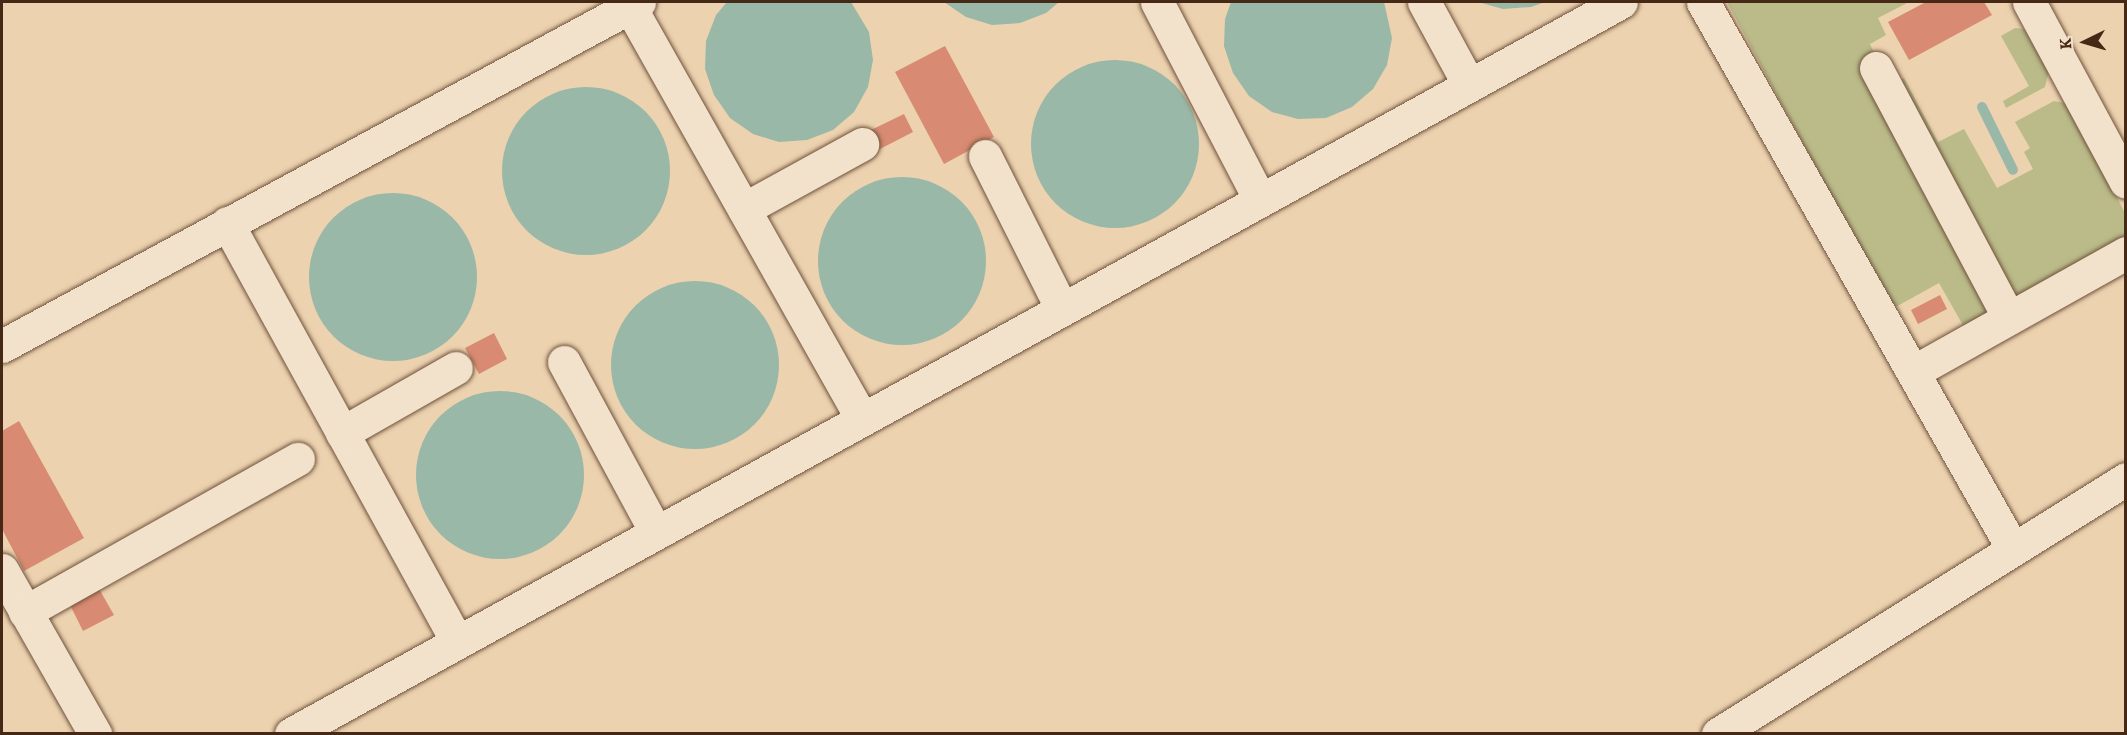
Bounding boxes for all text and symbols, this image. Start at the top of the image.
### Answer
north arrow [2055,12,2115,72]
text: K [2056,37,2079,50]

